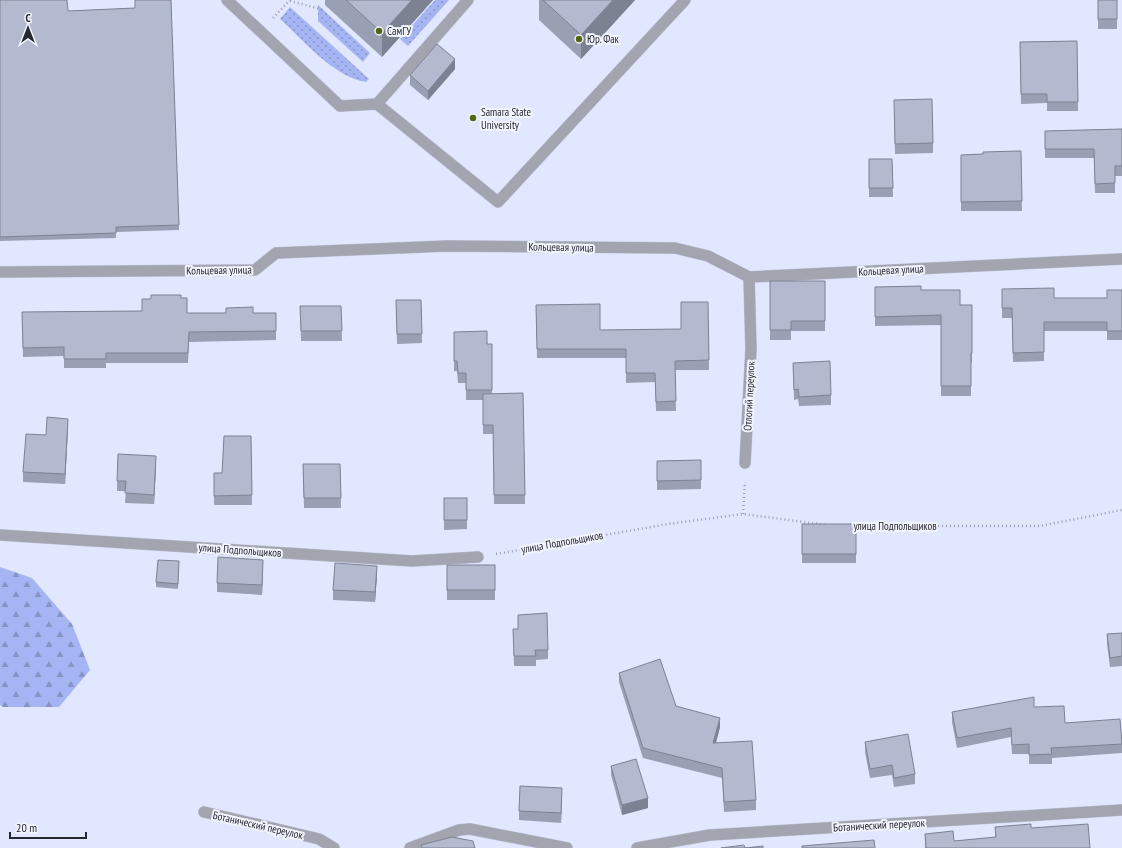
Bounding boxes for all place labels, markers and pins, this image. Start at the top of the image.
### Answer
place label: СамГУ [387,24,411,38]
marker: СамГУ [374,26,384,36]
place label: Юр. Фак [587,32,620,46]
marker: Юр. Фак [574,34,584,44]
place label: Samara State University [481,105,531,132]
marker: Samara State University [468,113,478,123]

